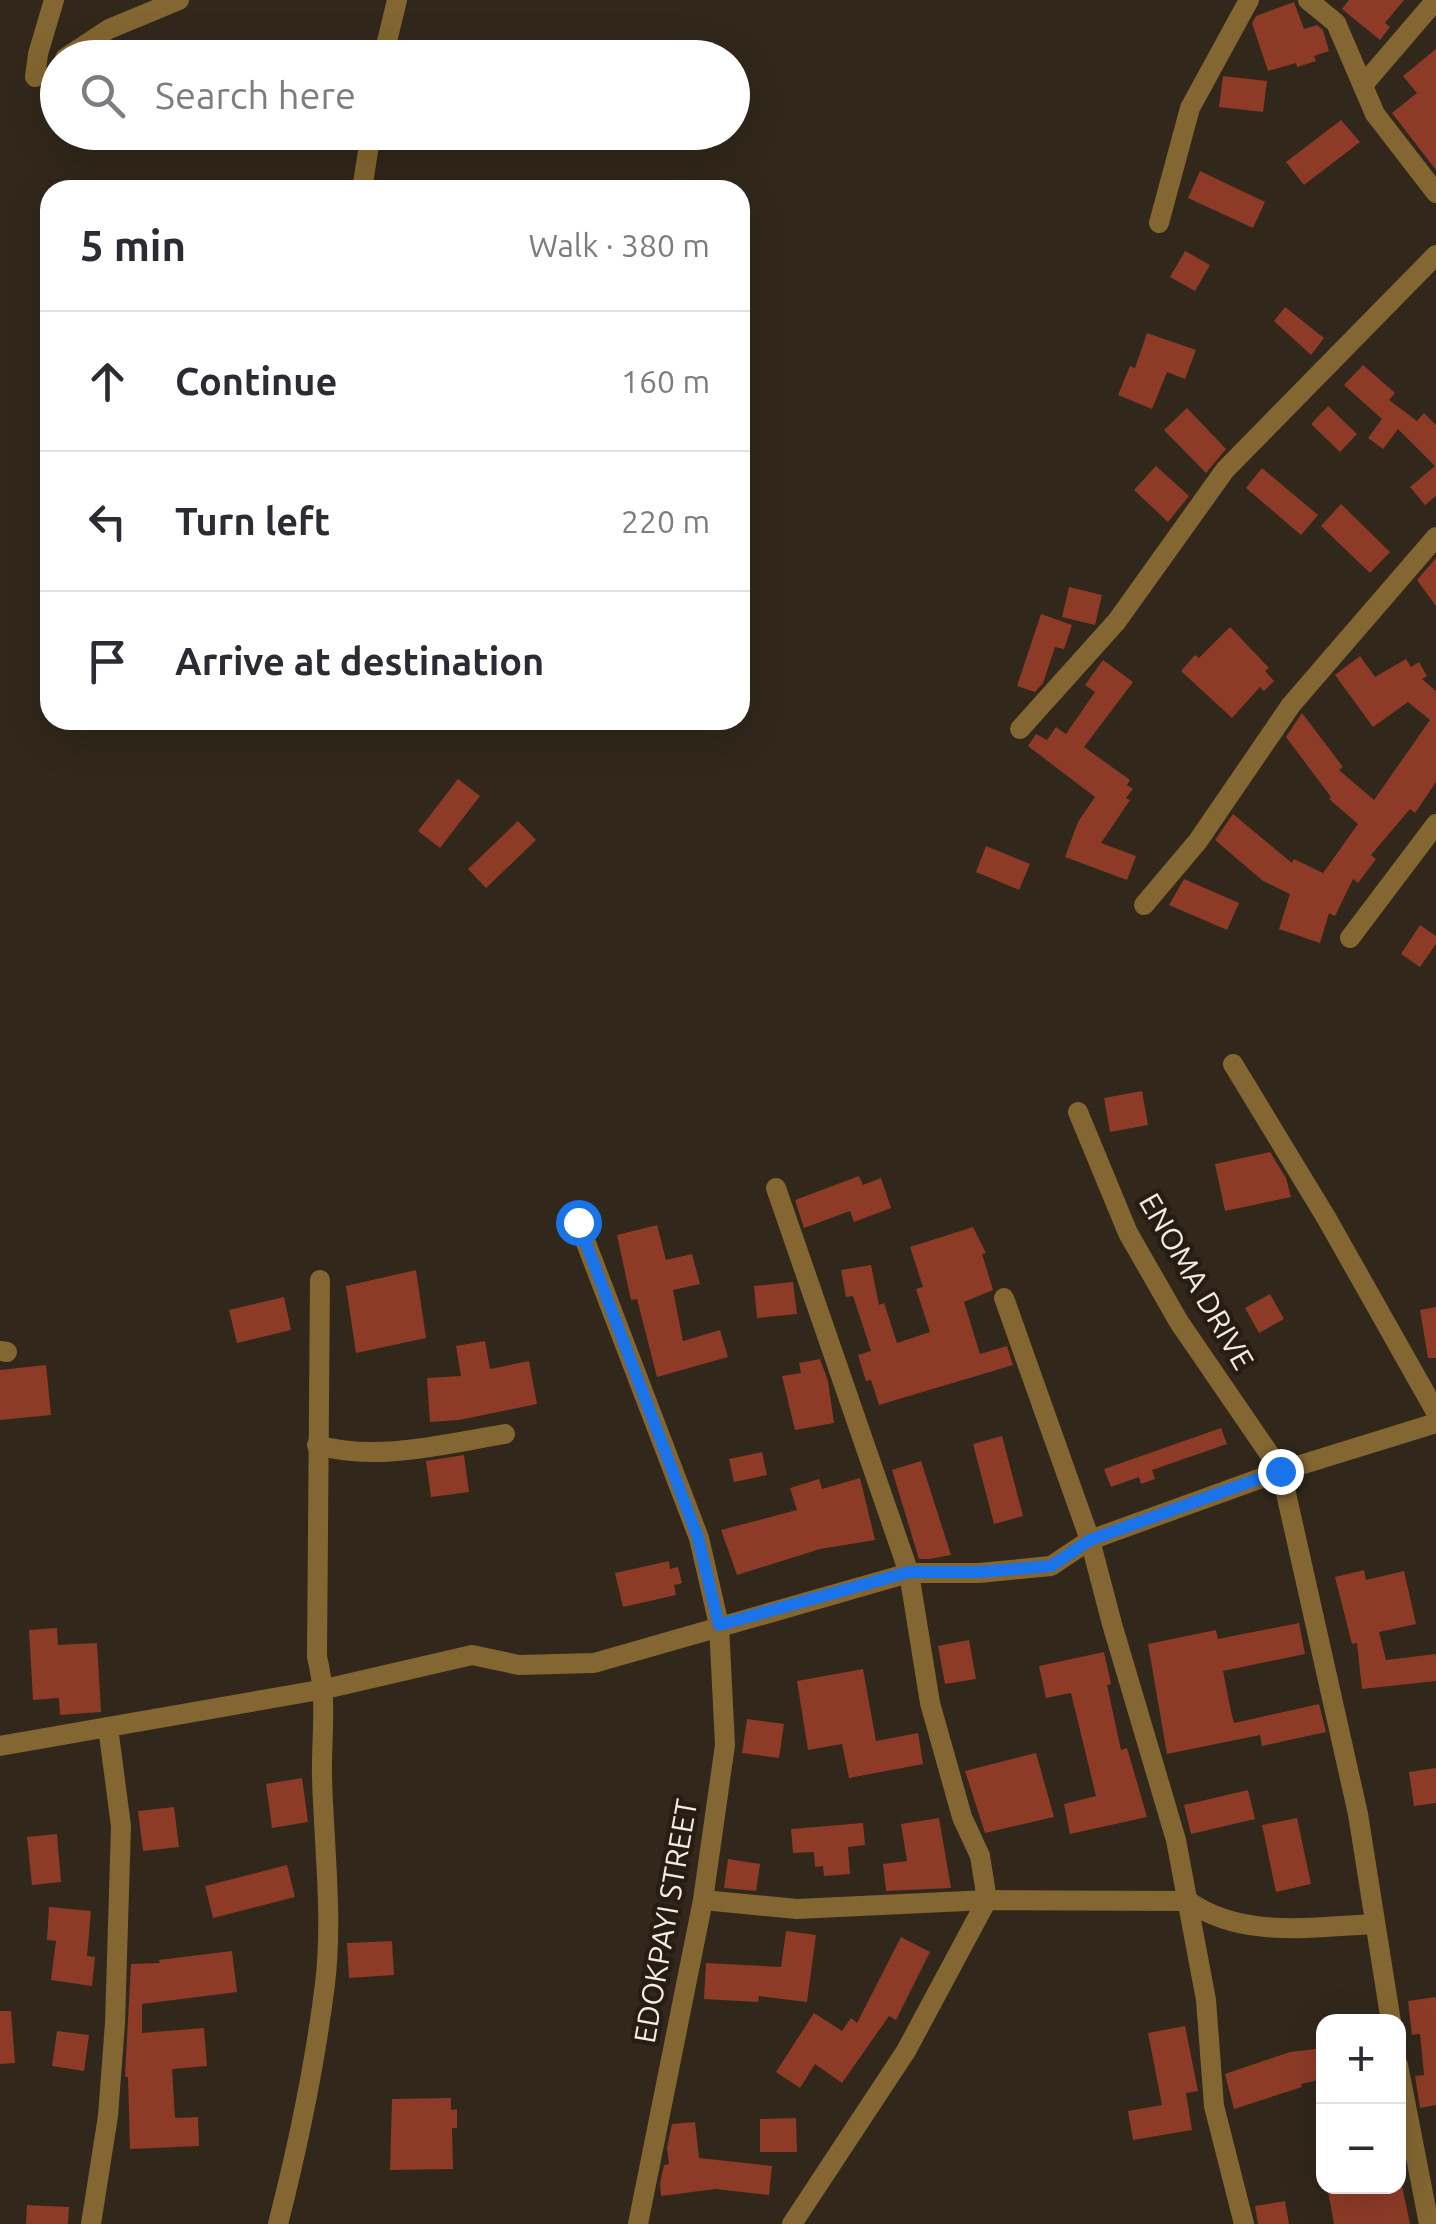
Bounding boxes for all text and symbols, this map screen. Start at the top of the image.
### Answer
search box [40,40,750,150]
icon: search [75,68,130,123]
text: Search here [155,74,356,116]
text: 5 min [80,222,186,269]
text: Walk · 380 m [528,227,710,263]
icon: ahead [80,354,135,409]
text: Continue [175,360,337,402]
text: 160 m [621,363,710,399]
icon: left [80,494,135,549]
text: Turn left [175,500,330,542]
text: 220 m [621,503,710,539]
icon: arrive [80,634,135,689]
text: Arrive at destination [175,640,544,682]
street label: ENOMA DRIVE [1133,1187,1261,1375]
route start [556,1200,602,1246]
route end [1258,1449,1304,1495]
street label: EDOKPAYI STREET [627,1796,703,2046]
map controls [1316,2014,1406,2194]
button: + [1316,2014,1406,2104]
button: − [1316,2104,1406,2194]

